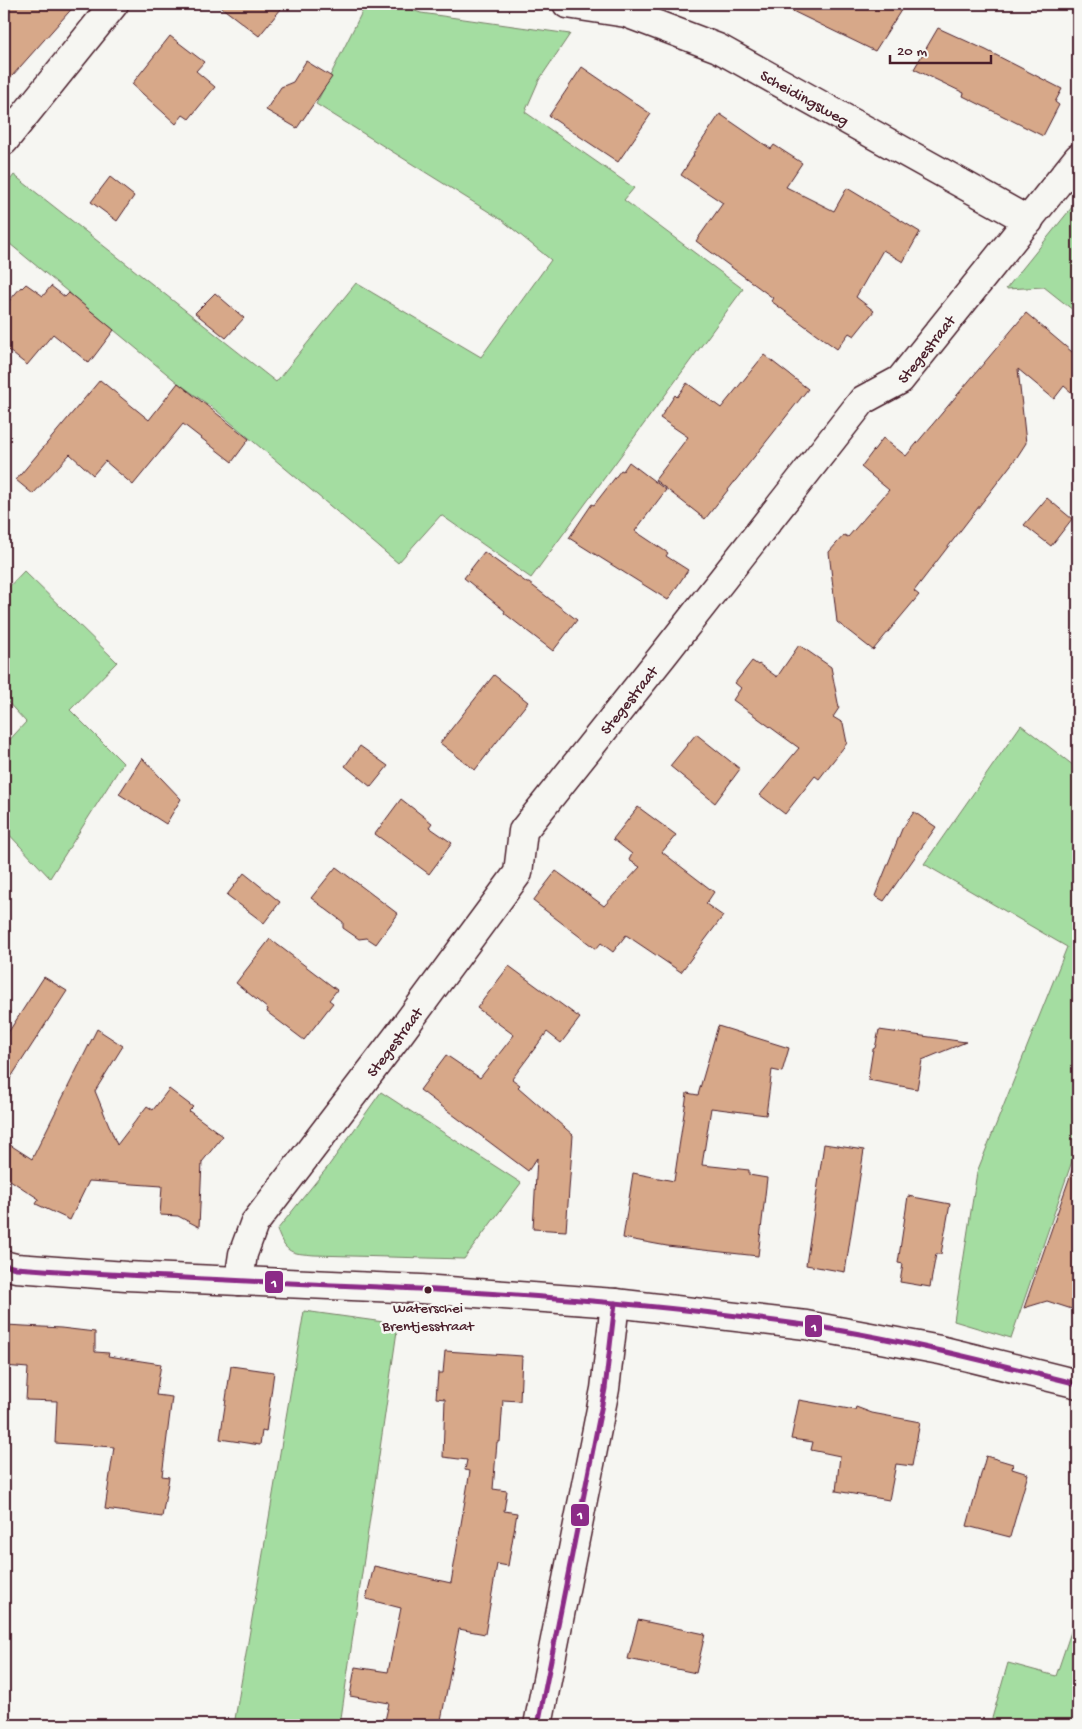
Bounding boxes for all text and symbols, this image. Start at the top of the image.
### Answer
scale bar [890,32,991,64]
text: 20 m [897,43,927,61]
street label: Scheidingsweg [756,67,851,132]
street label: Stegestraat [895,312,962,389]
street label: Stegestraat [598,662,664,740]
street label: Stegestraat [364,1004,429,1082]
line badge: 1 [264,1270,284,1294]
text: 1 [270,1276,277,1293]
marker: Waterschei Brentjesstraat [423,1285,433,1295]
place label: Waterschei Brentjesstraat [381,1300,476,1336]
line badge: 1 [804,1314,823,1338]
text: 1 [810,1320,817,1337]
line badge: 1 [570,1503,590,1527]
text: 1 [576,1508,583,1525]

